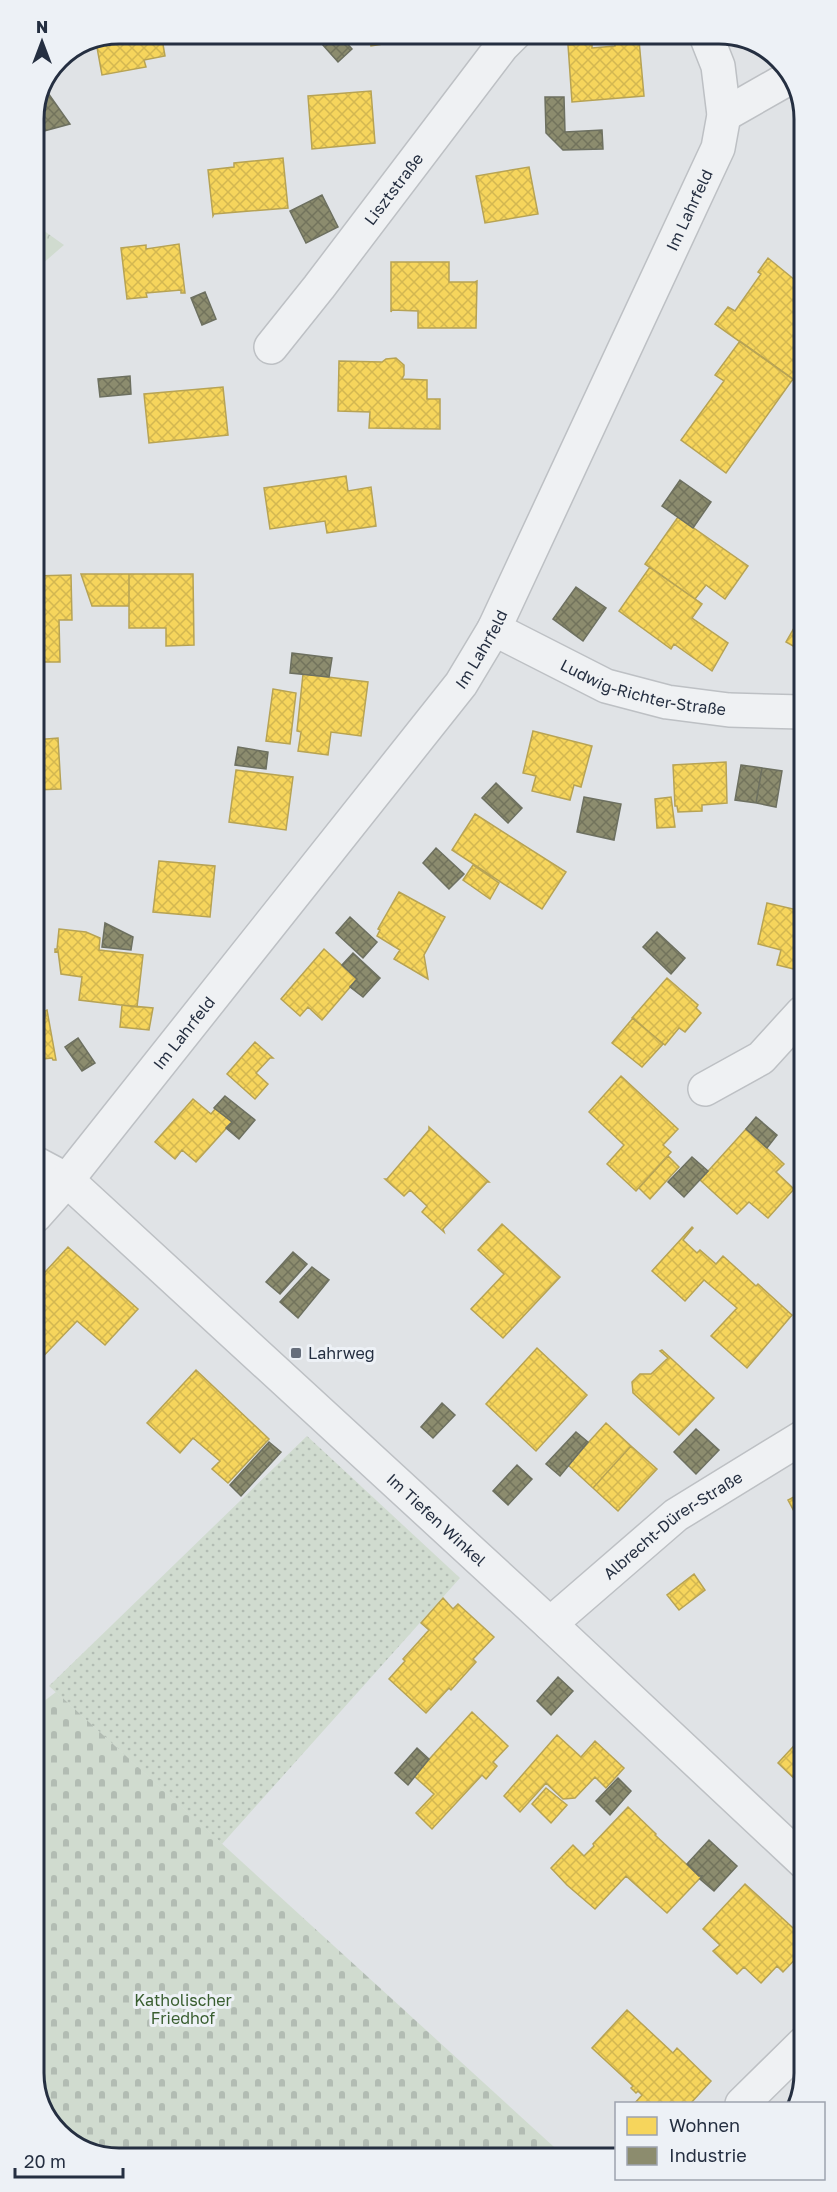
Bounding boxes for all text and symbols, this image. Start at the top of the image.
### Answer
north arrow [12,12,72,72]
text: N [36,17,48,37]
street label: Lisztstraße [360,149,427,229]
street label: Im Lahrfeld [662,166,717,254]
street label: Im Lahrfeld [451,607,512,693]
street label: Ludwig-Richter-Straße [557,655,727,720]
street label: Im Lahrfeld [149,992,219,1073]
place label: Lahrweg [308,1343,375,1363]
marker: Lahrweg [289,1346,303,1360]
street label: Albrecht-Dürer-Straße [599,1467,746,1583]
street label: Im Tiefen Winkel [382,1469,490,1570]
park label: Katholischer Friedhof [134,1990,232,2028]
legend [615,2102,825,2180]
text: Wohnen [669,2114,740,2136]
scale bar [15,2141,123,2179]
text: Industrie [669,2144,747,2166]
text: 20 m [24,2150,66,2172]

